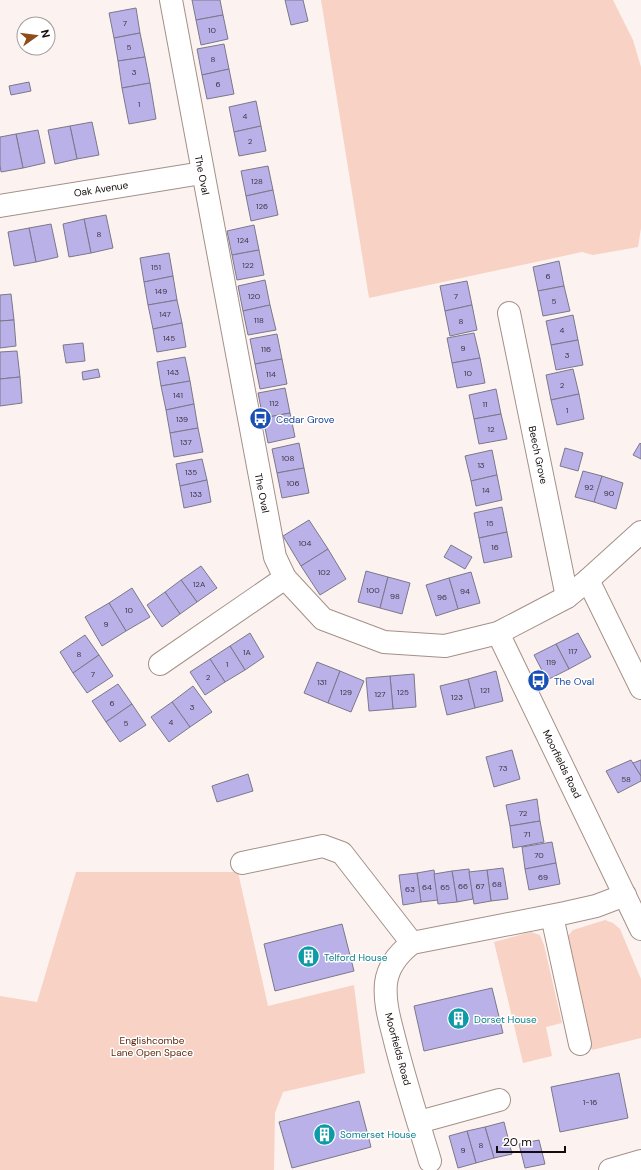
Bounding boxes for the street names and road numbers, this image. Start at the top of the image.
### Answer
street label: The Oval [192,154,212,196]
street label: Oak Avenue [73,178,129,200]
street label: Beech Grove [526,425,551,486]
street label: The Oval [252,472,272,514]
street label: Moorfields Road [540,728,584,800]
street label: Moorfields Road [382,1011,414,1087]

